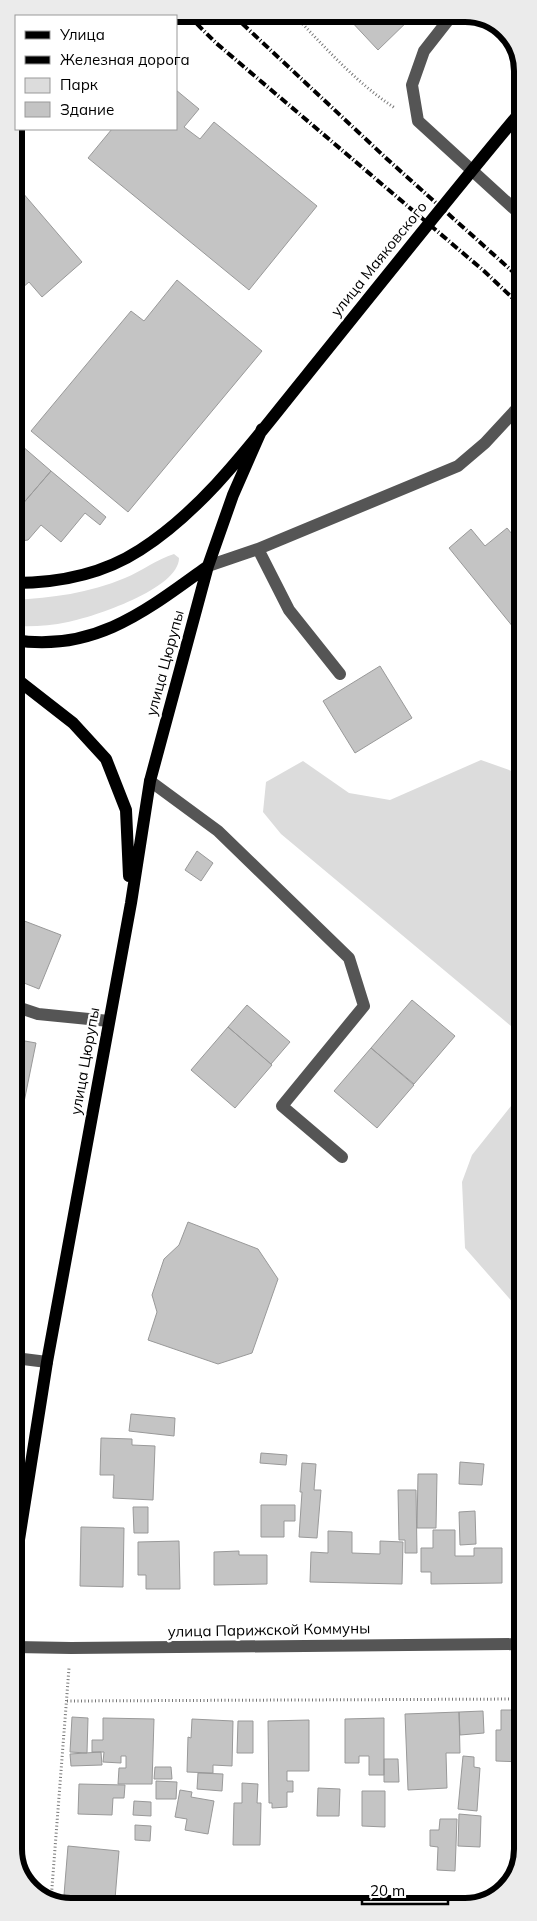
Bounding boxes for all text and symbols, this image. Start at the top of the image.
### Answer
legend [15,15,178,130]
text: Улица [59,25,105,44]
text: Железная дорога [60,50,190,69]
text: Парк [60,75,99,94]
text: Здание [60,100,114,119]
street label: улица Маяковского [326,197,431,320]
street label: улица Цюрупы [141,608,188,718]
street label: улица Цюрупы [66,1006,103,1116]
street label: улица Парижской Коммуны [168,1618,370,1641]
scale bar [362,1874,448,1906]
text: 20 m [370,1881,405,1900]

